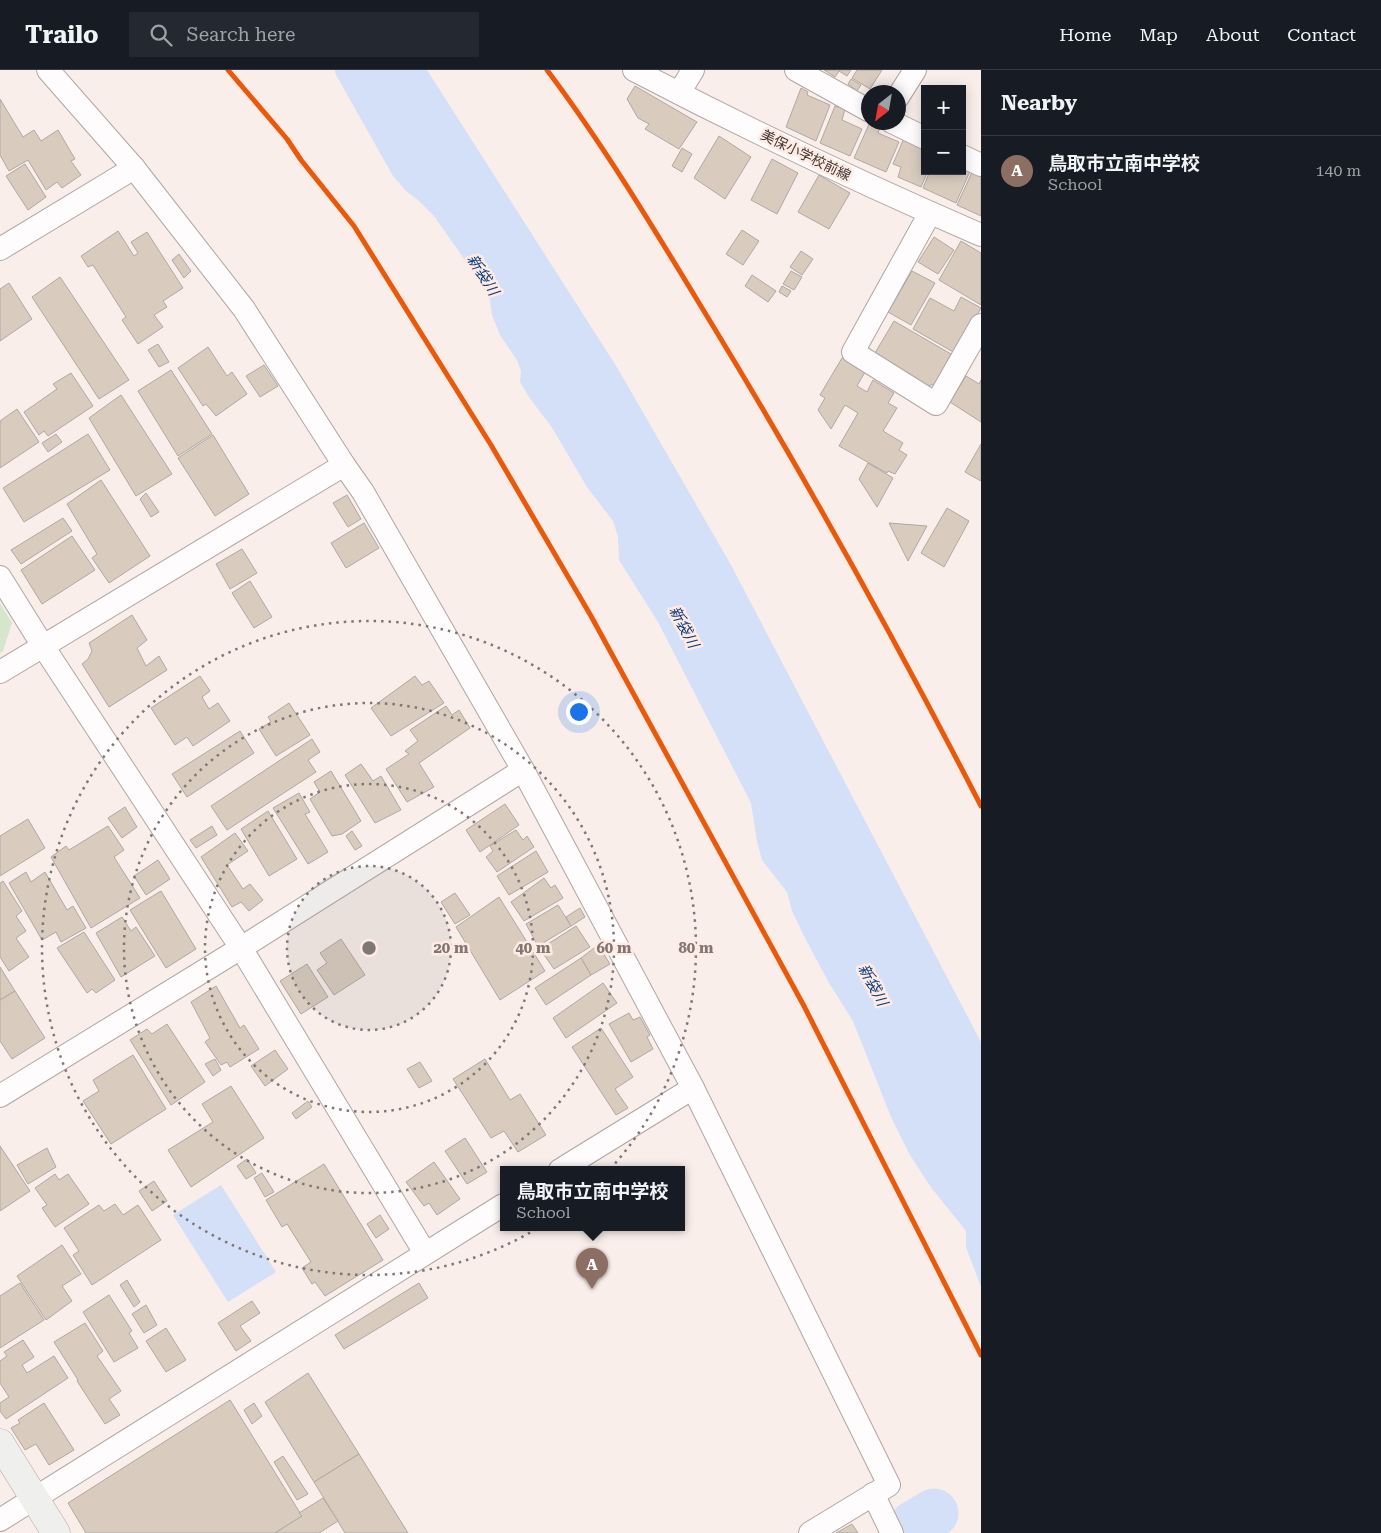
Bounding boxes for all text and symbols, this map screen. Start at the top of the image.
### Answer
search box [129,12,479,57]
text: Trailo [25,21,99,49]
icon: search [147,21,175,49]
text: Search here [187,23,295,46]
text: Home [1059,24,1111,45]
text: Map [1139,24,1178,45]
text: About [1206,24,1259,45]
text: Contact [1287,24,1356,45]
north arrow [861,85,906,130]
map controls [921,85,966,175]
button: + [921,85,966,130]
text: Nearby [1001,91,1077,115]
street label: 美保小学校前線 [758,126,854,184]
button: − [921,130,966,175]
text: 鳥取市立南中学校 [1048,152,1200,175]
text: A [1011,161,1023,180]
text: 140 m [1315,161,1361,180]
text: School [1048,175,1102,194]
water label: 新袋川 [463,251,504,301]
water label: 新袋川 [665,603,703,653]
your location [566,699,592,725]
centre of rings [360,939,378,957]
text: 20 m [433,939,469,957]
text: 40 m [515,939,551,957]
text: 60 m [596,939,632,957]
text: 80 m [678,939,714,957]
water label: 新袋川 [854,961,892,1011]
popup [500,1166,685,1231]
text: 鳥取市立南中学校 [516,1180,669,1203]
text: School [516,1203,571,1222]
pin: A [576,1248,608,1289]

